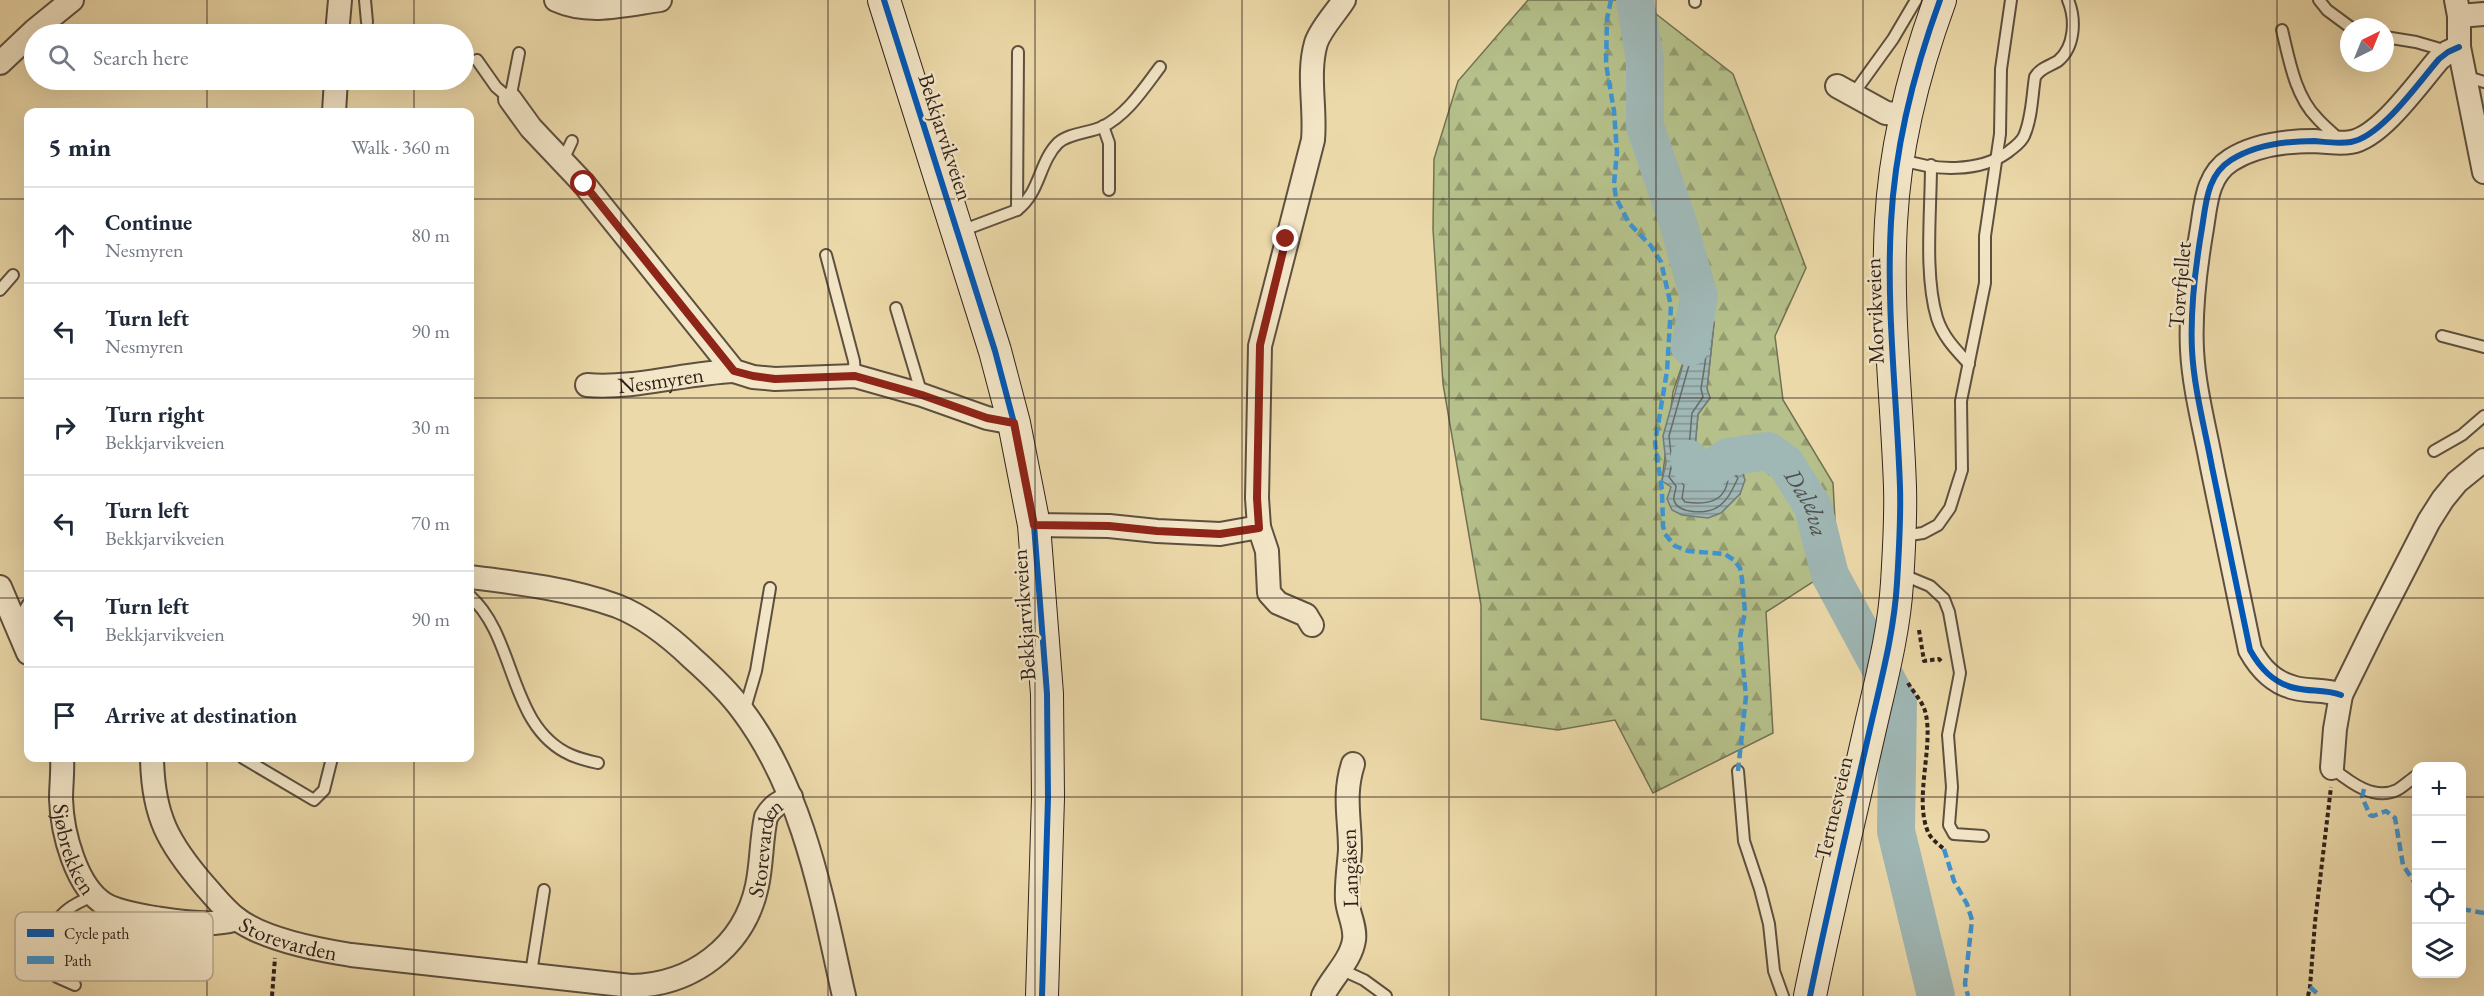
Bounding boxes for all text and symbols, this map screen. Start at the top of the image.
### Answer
north arrow [2340,18,2394,72]
search box [24,24,474,90]
icon: search [45,41,78,74]
text: Search here [93,43,188,72]
street label: Bekkjarvikveien [911,70,980,205]
text: 5 min [48,130,111,164]
text: Walk · 360 m [351,134,450,160]
route start [570,170,596,196]
text: Continue [105,208,192,237]
icon: ahead [48,219,81,252]
text: 80 m [411,222,450,248]
route end [1272,225,1298,251]
text: Nesmyren [105,237,184,263]
street label: Torvfjellet [2161,240,2198,330]
street label: Morvikveien [1858,257,1891,365]
text: Turn left [105,304,189,333]
icon: left [48,315,81,348]
text: 90 m [411,318,450,344]
text: Nesmyren [105,333,184,359]
street label: Nesmyren [616,360,706,400]
text: Turn right [105,400,204,429]
icon: right [48,411,81,444]
text: 30 m [411,414,450,440]
text: Bekkjarvikveien [105,429,225,455]
water label: Dalelva [1777,462,1836,540]
text: Turn left [105,496,189,525]
icon: left [48,507,81,540]
text: 70 m [411,510,450,536]
text: Bekkjarvikveien [105,525,225,551]
street label: Bekkjarvikveien [1004,548,1043,682]
text: Turn left [105,592,189,621]
icon: left [48,603,81,636]
text: 90 m [411,606,450,632]
text: Bekkjarvikveien [105,621,225,647]
icon: arrive [48,699,81,732]
text: Arrive at destination [105,701,297,730]
street label: Tertnesveien [1807,753,1860,863]
map controls [2412,762,2466,978]
button: + [2412,762,2466,816]
street label: Storevarden [741,791,789,900]
street label: Sjøbrekken [46,802,102,901]
button: − [2412,816,2466,870]
street label: Langåsen [1334,828,1365,908]
button: locate [2412,870,2466,924]
street label: Storevarden [234,910,340,967]
legend [15,912,213,981]
text: Cycle path [64,923,129,944]
button: layers [2412,924,2466,978]
text: Path [64,950,92,971]

